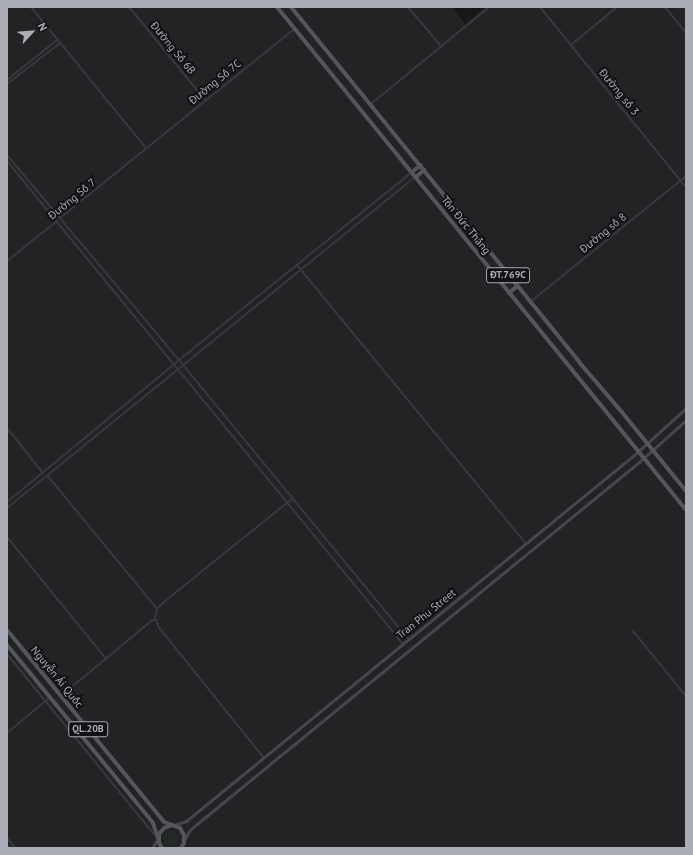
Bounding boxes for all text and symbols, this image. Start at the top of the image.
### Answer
north arrow [12,12,52,52]
street label: Đường Số 6B [148,19,198,77]
text: N [35,20,51,33]
street label: Đường Số 7C [186,57,244,107]
street label: Đường số 3 [596,66,642,118]
street label: Đường Số 7 [46,176,98,222]
street label: Tôn Đức Thắng [438,193,494,257]
street label: Đường số 8 [577,210,629,256]
road number: ĐT.769C [486,267,530,283]
street label: Tran Phu Street [394,586,458,642]
street label: Nguyễn Ái Quốc [28,643,86,711]
road number: QL.20B [68,721,108,737]

